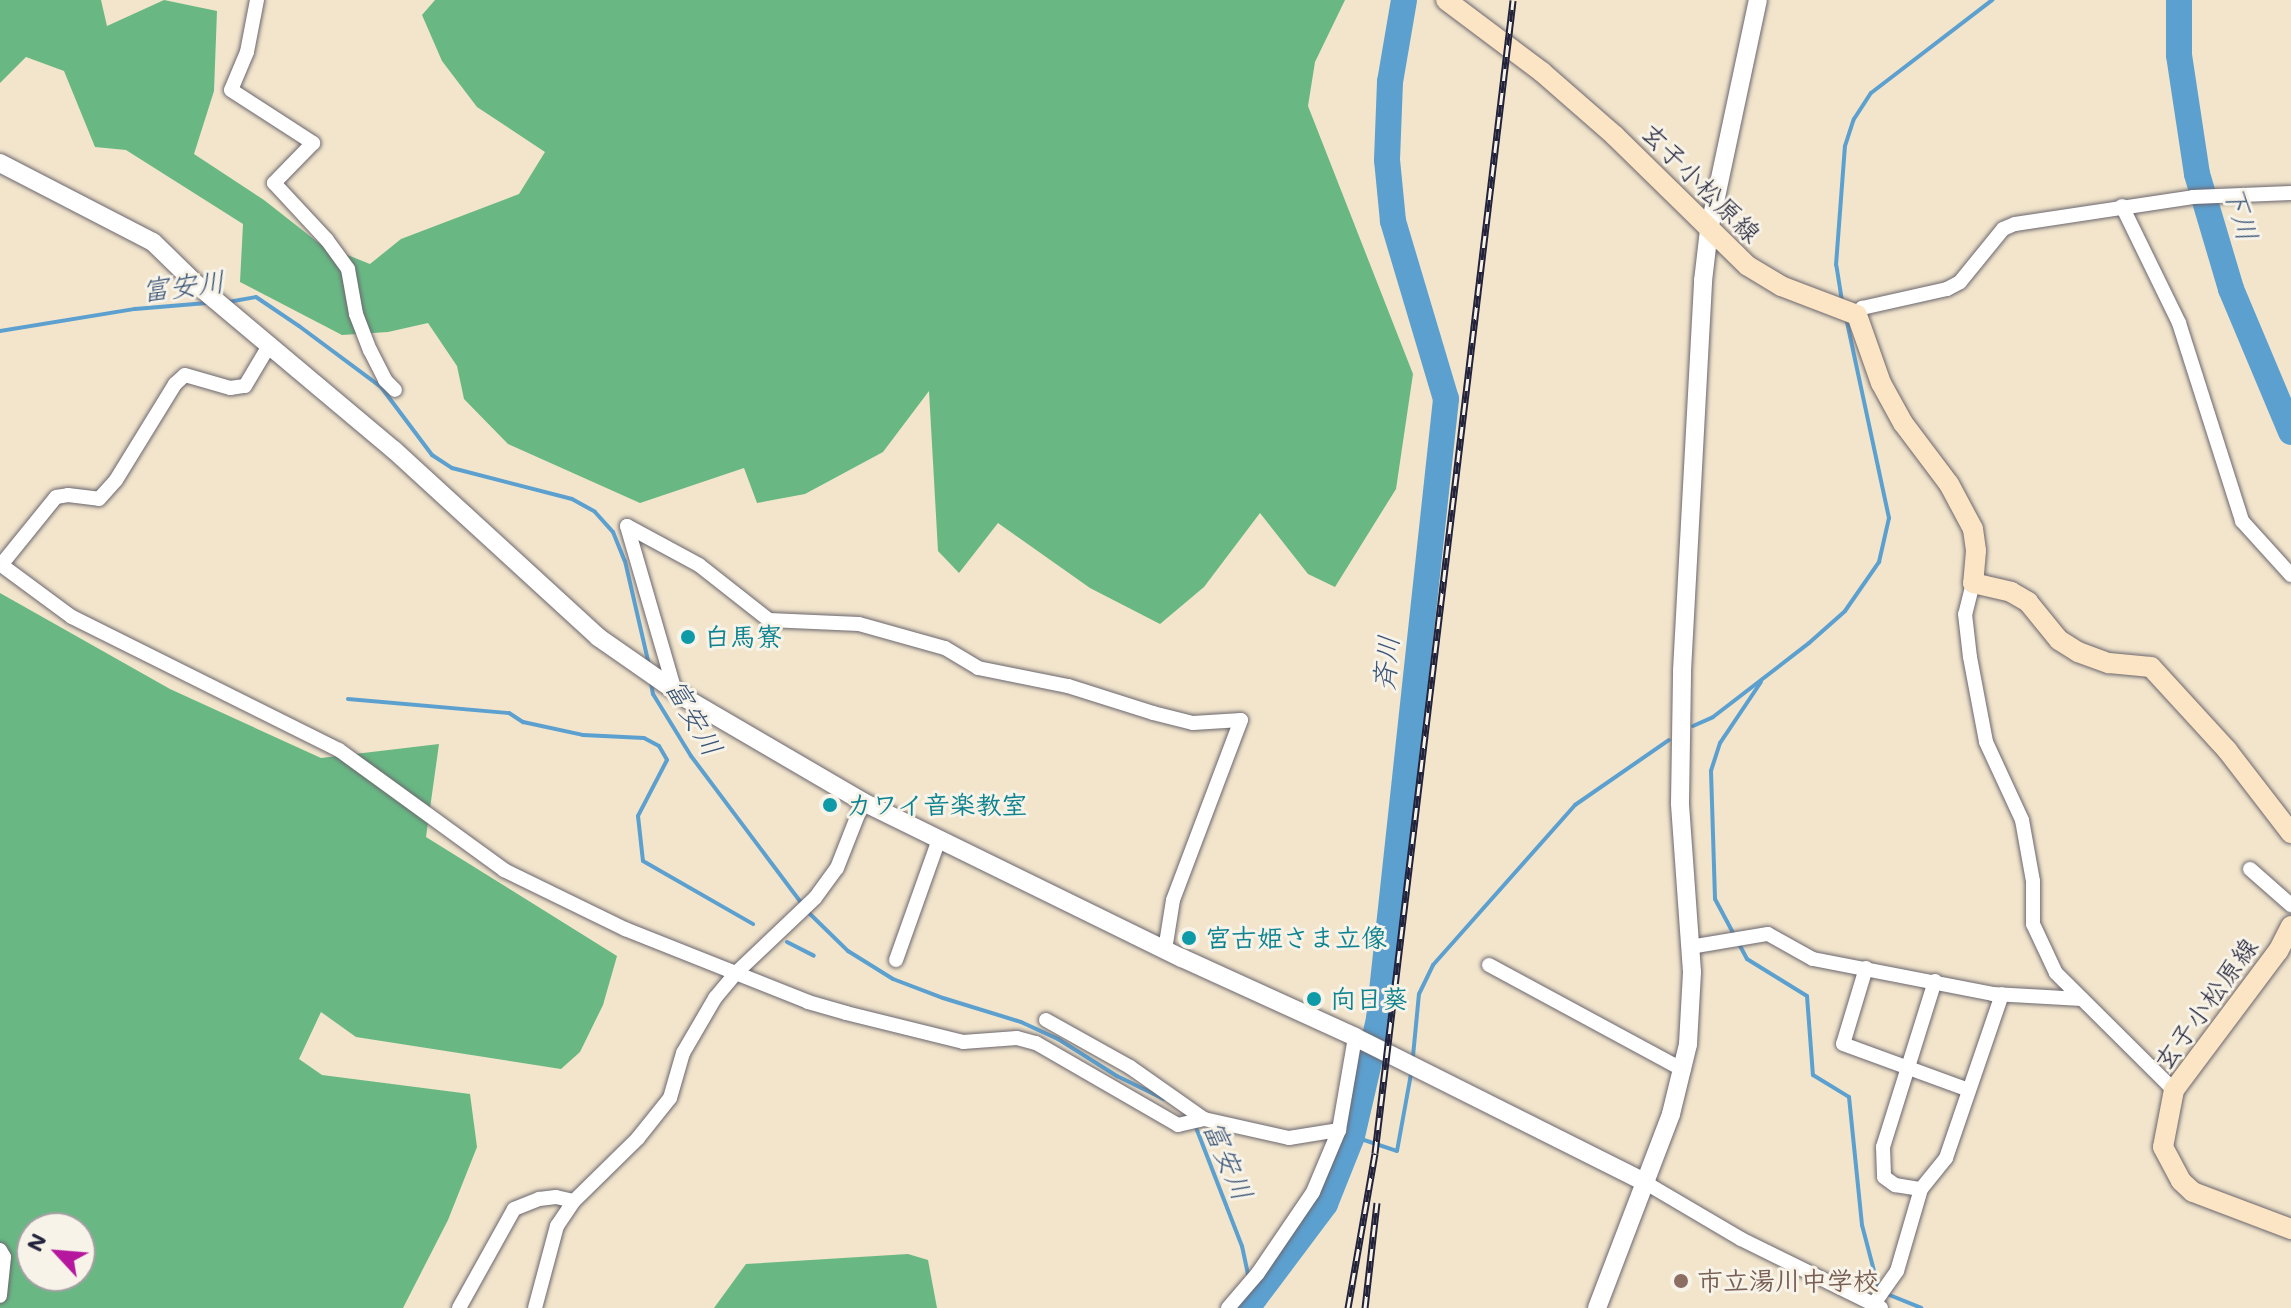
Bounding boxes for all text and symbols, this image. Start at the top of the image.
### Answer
street label: 玄子小松原線 [1635,117,1767,249]
water label: 下川 [2218,181,2266,245]
water label: 富安川 [139,263,227,307]
place label: 白馬寮 [704,621,782,653]
marker: 白馬寮 [679,628,697,646]
water label: 斉川 [1365,633,1405,693]
water label: 富安川 [659,672,731,762]
place label: カワイ音楽教室 [846,789,1028,821]
marker: カワイ音楽教室 [821,796,839,814]
place label: 宮古姫さま立像 [1205,922,1387,954]
marker: 宮古姫さま立像 [1180,929,1198,947]
street label: 玄子小松原線 [2148,932,2264,1076]
place label: 向日葵 [1330,983,1408,1015]
marker: 向日葵 [1305,990,1323,1008]
water label: 富安川 [1197,1115,1261,1205]
north arrow [16,1212,96,1292]
text: N [19,1228,52,1256]
place label: 市立湯川中学校 [1697,1265,1879,1297]
marker: 市立湯川中学校 [1672,1272,1690,1290]

